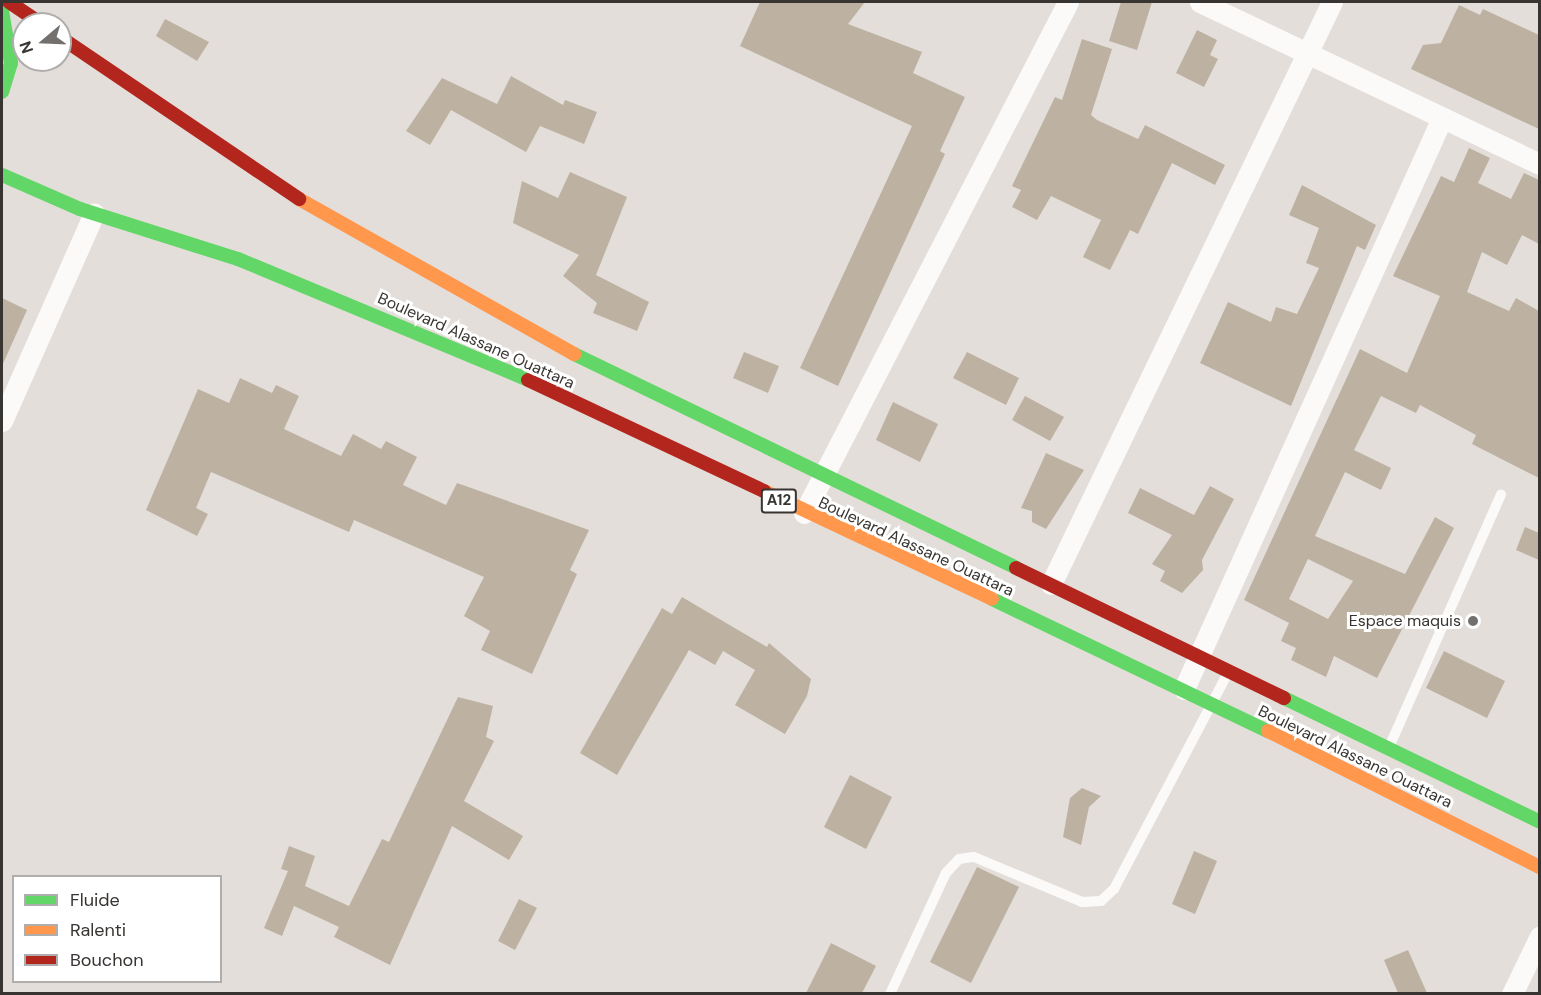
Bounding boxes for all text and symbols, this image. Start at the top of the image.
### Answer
north arrow [12,12,72,72]
text: N [15,38,38,56]
street label: Boulevard Alassane Ouattara [375,289,577,393]
road number: A12 [760,489,798,513]
street label: Boulevard Alassane Ouattara [815,493,1017,601]
place label: Espace maquis [1349,611,1461,631]
marker: Espace maquis [1466,614,1480,628]
street label: Boulevard Alassane Ouattara [1255,702,1455,812]
legend [12,875,222,983]
text: Fluide [70,888,120,912]
text: Ralenti [70,918,126,942]
text: Bouchon [70,948,144,972]

